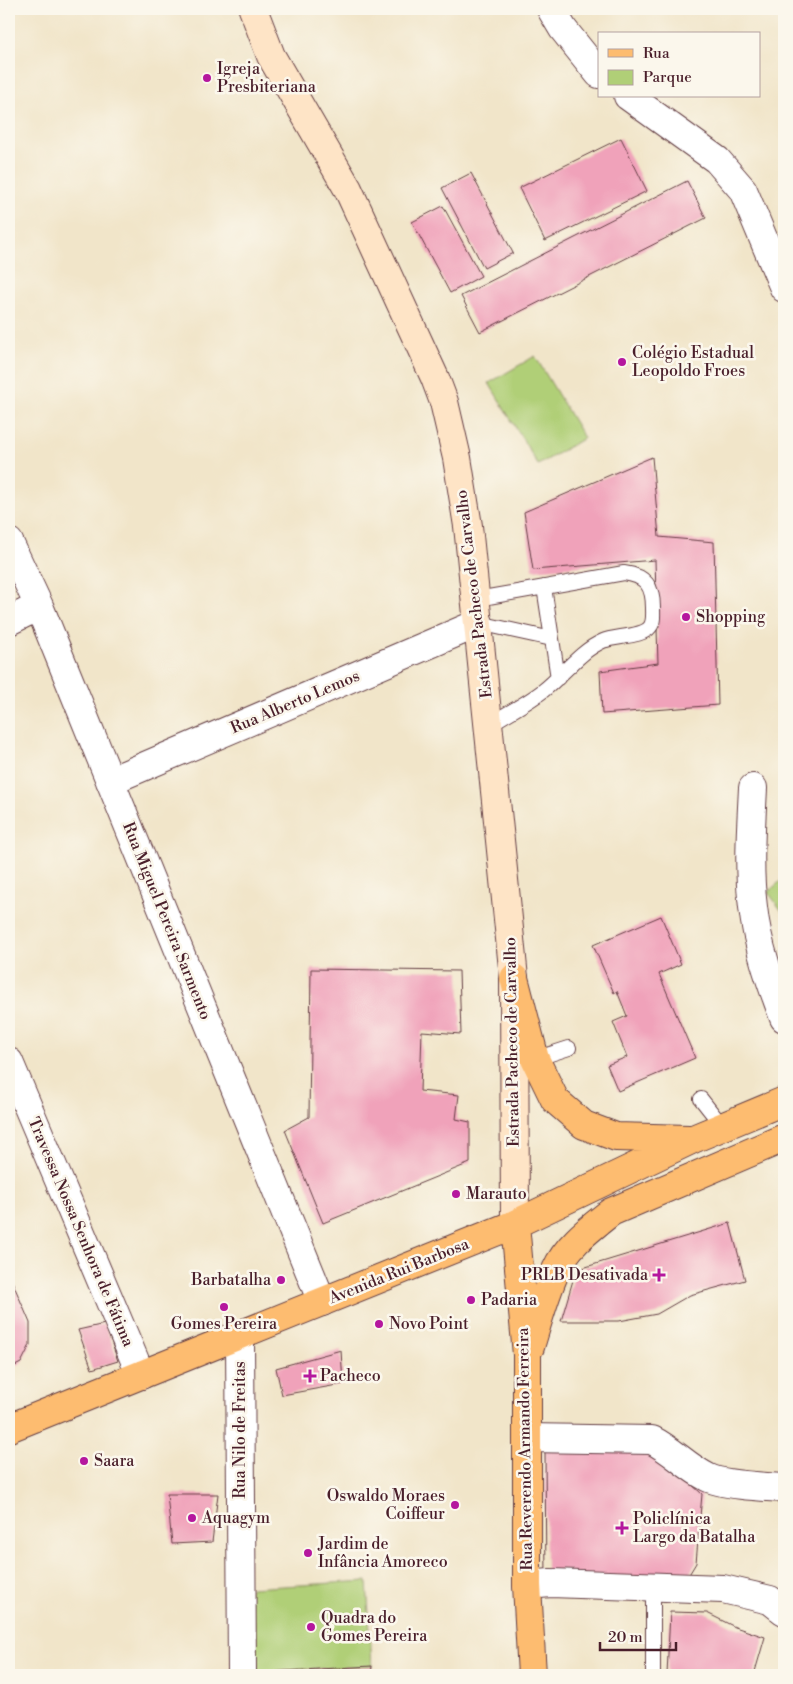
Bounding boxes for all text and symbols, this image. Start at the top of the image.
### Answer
legend [598,32,760,98]
text: Rua [643,44,670,63]
place label: Igreja Presbiteriana [217,59,317,97]
text: Parque [643,68,692,87]
marker: Igreja Presbiteriana [201,72,213,84]
place label: Colégio Estadual Leopoldo Froes [632,343,754,381]
marker: Colégio Estadual Leopoldo Froes [616,356,628,368]
street label: Estrada Pacheco de Carvalho [451,489,497,699]
place label: Shopping [696,607,766,627]
marker: Shopping [680,611,692,623]
street label: Rua Alberto Lemos [227,666,363,738]
street label: Rua Miguel Pereira Sarmento [118,819,216,1023]
street label: Estrada Pacheco de Carvalho [500,937,524,1147]
street label: Travessa Nossa Senhora de Fátima [23,1114,139,1351]
place label: Marauto [466,1184,527,1204]
marker: Marauto [450,1188,462,1200]
street label: Avenida Rui Barbosa [325,1233,473,1309]
place label: PRLB Desativada [521,1265,649,1285]
marker: PRLB Desativada [652,1268,666,1282]
place label: Barbatalha [190,1270,272,1290]
marker: Barbatalha [275,1274,287,1286]
place label: Padaria [481,1290,538,1310]
marker: Padaria [465,1294,477,1306]
marker: Gomes Pereira [218,1301,230,1313]
place label: Gomes Pereira [171,1314,278,1334]
place label: Novo Point [389,1314,469,1334]
marker: Novo Point [373,1318,385,1330]
street label: Rua Reverendo Armando Ferreira [513,1326,537,1571]
street label: Rua Nilo de Freitas [230,1361,250,1499]
place label: Pacheco [320,1366,381,1386]
marker: Pacheco [304,1370,316,1382]
place label: Saara [94,1451,135,1471]
marker: Saara [78,1455,90,1467]
place label: Oswaldo Moraes Coiffeur [327,1486,445,1524]
marker: Oswaldo Moraes Coiffeur [449,1499,461,1511]
place label: Aquagym [201,1508,270,1528]
place label: Policlínica Largo da Batalha [633,1509,756,1547]
marker: Aquagym [186,1512,198,1524]
marker: Policlínica Largo da Batalha [615,1521,629,1535]
place label: Jardim de Infância Amoreco [317,1534,448,1572]
marker: Jardim de Infância Amoreco [302,1547,314,1559]
place label: Quadra do Gomes Pereira [321,1608,428,1646]
scale bar [600,1619,677,1651]
marker: Quadra do Gomes Pereira [305,1621,317,1633]
text: 20 m [608,1628,643,1647]

